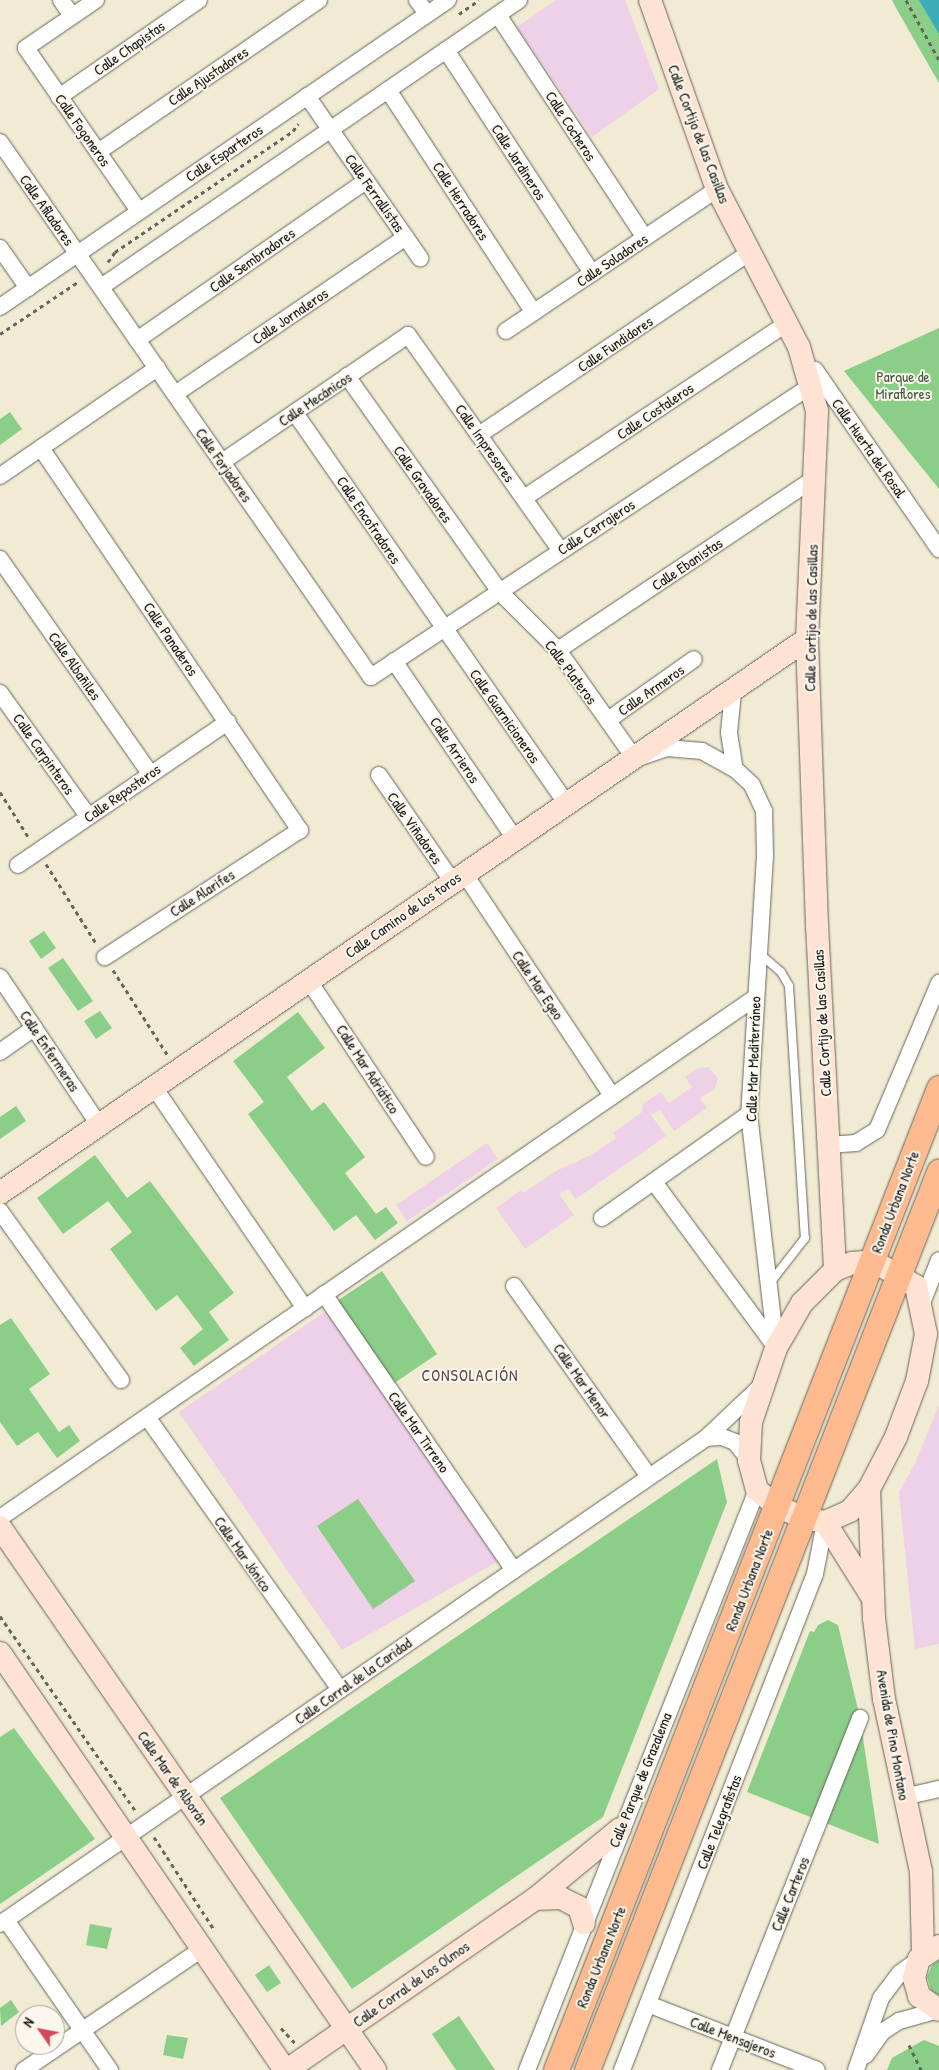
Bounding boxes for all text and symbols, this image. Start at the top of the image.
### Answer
street label: Calle Chapistas [90,17,168,79]
street label: Calle Ajustadores [164,43,252,109]
street label: Calle Cortijo de las Casillas [664,62,734,206]
street label: Calle Cocheros [542,88,600,164]
street label: Calle Fogoneros [51,90,115,170]
street label: Calle Esparteros [182,121,266,185]
street label: Calle Jardineros [488,121,550,203]
street label: Calle Ferrallistas [341,150,409,236]
street label: Calle Herradores [429,158,493,244]
street label: Calle Afiladores [16,171,78,249]
street label: Calle Sembradores [206,224,298,296]
street label: Calle Soladores [573,230,651,290]
street label: Calle Jornaleros [249,284,331,348]
street label: Calle Fundidores [574,312,656,376]
park label: Parque de Miraflores [875,367,931,402]
street label: Calle Mecánicos [275,368,355,430]
street label: Calle Costaleros [613,379,697,443]
street label: Calle Huerta del Rosal [828,395,910,501]
street label: Calle Impresores [451,400,519,486]
street label: Calle Forjadores [192,425,256,505]
street label: Calle Gravadores [390,442,456,526]
street label: Calle Encofradores [333,473,405,567]
street label: Calle Cerrajeros [554,495,638,559]
street label: Calle Ebanistas [648,534,726,594]
street label: Calle Cortijo de las Casillas [801,544,821,692]
street label: Calle Panaderos [140,599,202,679]
street label: Calle Albañiles [45,628,105,704]
street label: Calle Plateros [541,636,601,708]
street label: Calle Armeros [614,661,688,719]
street label: Calle Guarnicioneros [466,666,544,766]
street label: Calle Carpinteros [9,710,79,798]
street label: Calle Arrieros [426,714,484,786]
street label: Calle Reposteros [80,760,164,826]
street label: Calle Viñadores [384,788,446,868]
street label: Calle Alarifes [166,865,238,921]
street label: Calle Camino de los toros [342,868,464,962]
street label: Calle Mar Egeo [508,947,568,1023]
street label: Calle Cortijo de las Casillas [809,949,835,1097]
street label: Calle Mar Mediterráneo [742,996,764,1122]
street label: Calle Enfermeras [16,1007,84,1095]
street label: Calle Mar Adriático [333,1021,403,1117]
street label: Ronda Urbana Norte [867,1148,923,1256]
street label: Calle Mar Menor [550,1340,614,1422]
district label: CONSOLACIÓN [420,1365,520,1385]
street label: Calle Mar Tirreno [384,1388,454,1476]
street label: Calle Mar Jónico [211,1513,275,1595]
street label: Ronda Urbana Norte [721,1526,777,1634]
street label: Calle Corral de la Caridad [291,1634,415,1728]
street label: Avenida de Pino Montano [873,1668,913,1802]
street label: Calle Parque de Grazalema [605,1710,675,1850]
street label: Calle Mar de Alborán [134,1727,212,1829]
street label: Calle Telegrafistas [693,1772,745,1872]
street label: Calle Carteros [767,1854,813,1934]
street label: Ronda Urbana Norte [572,1904,630,2010]
street label: Calle Corral de los Olmos [349,1937,473,2031]
north arrow [15,2005,65,2055]
street label: Calle Mensajeros [688,2012,778,2062]
text: N [18,2014,38,2030]

